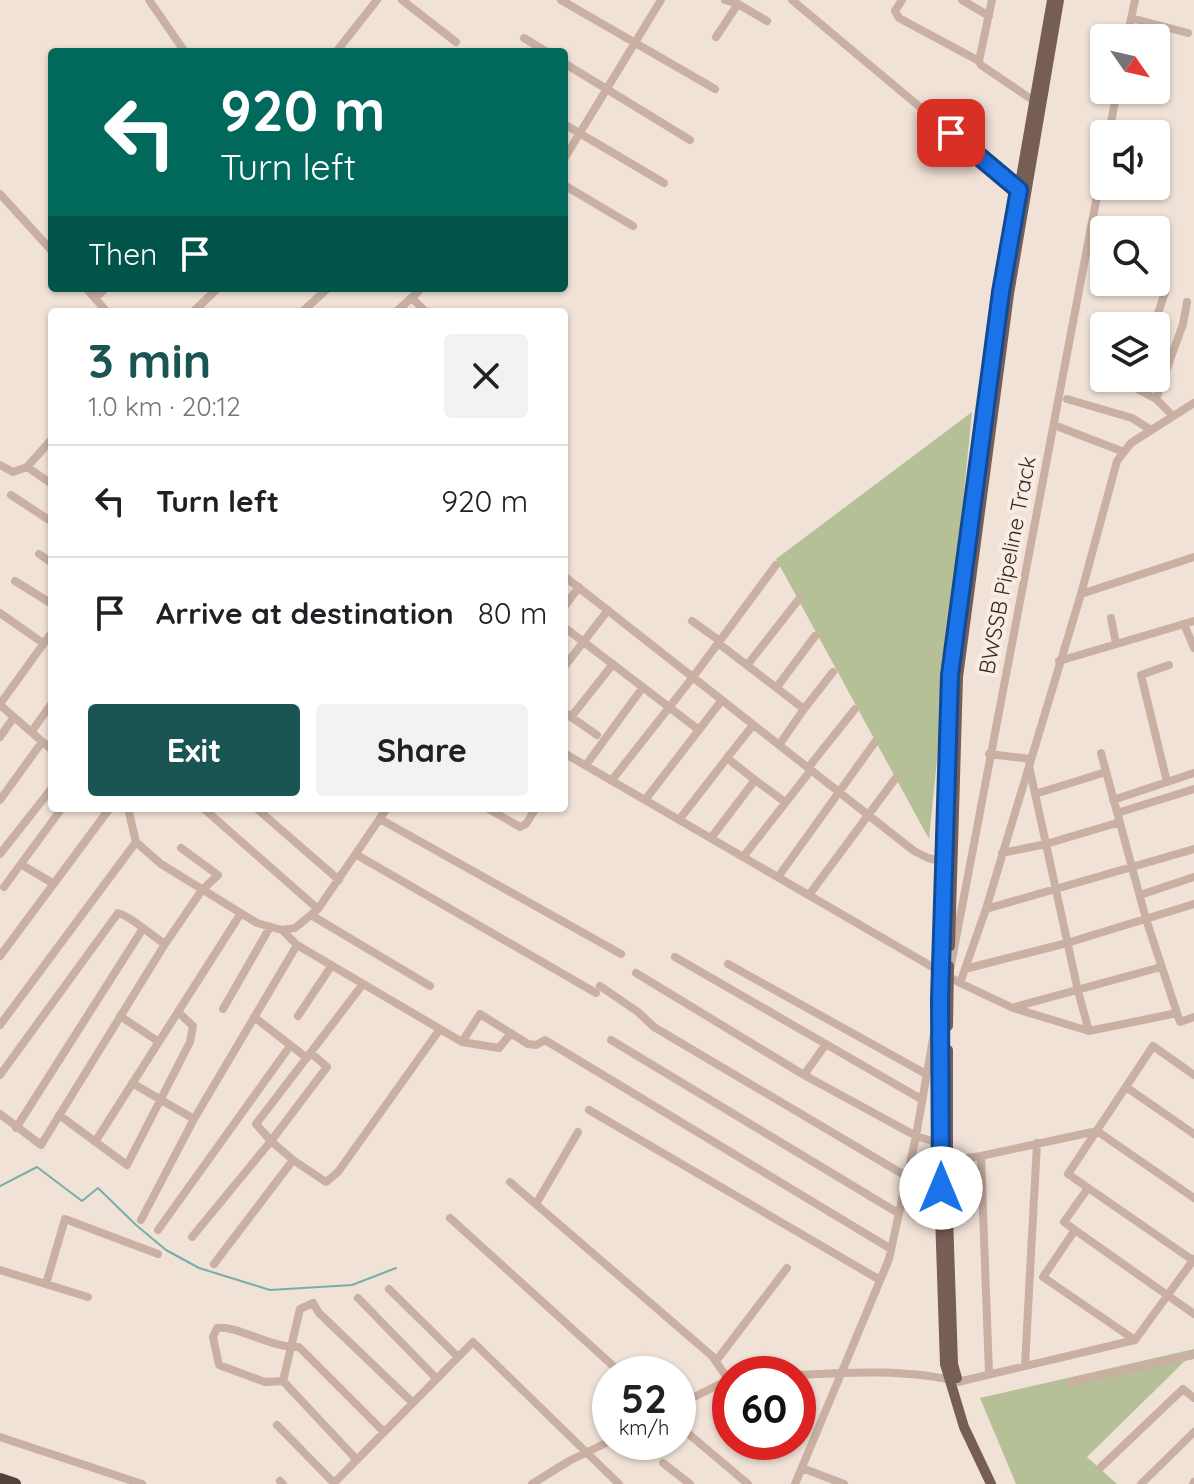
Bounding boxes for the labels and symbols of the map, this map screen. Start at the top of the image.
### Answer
north arrow [1090,24,1170,104]
pin [917,99,985,167]
street label: BWSSB Pipeline Track [972,454,1042,676]
position arrow [899,1146,983,1230]
speed limit sign: 60 [712,1356,816,1460]

